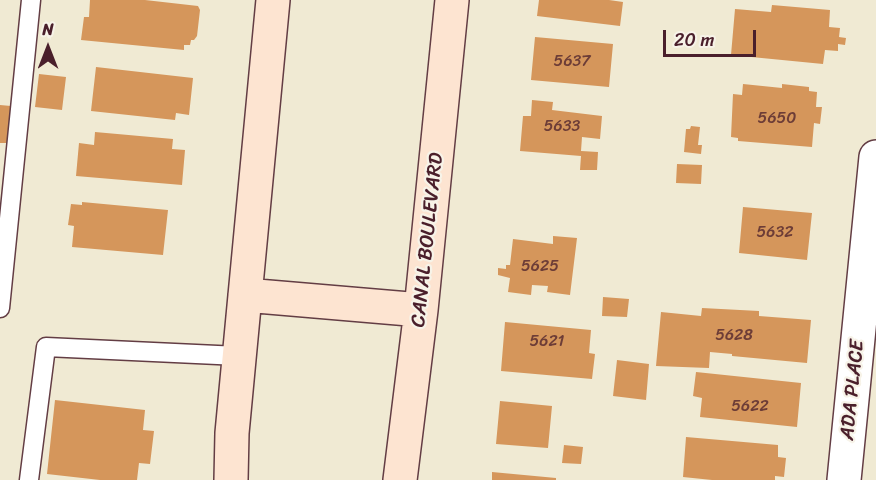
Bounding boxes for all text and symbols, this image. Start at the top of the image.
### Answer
text: N [42,15,54,44]
north arrow [18,18,78,78]
scale bar [666,18,759,56]
text: 20 m [674,24,714,56]
house number: 5637 [554,52,590,72]
house number: 5650 [758,109,796,129]
house number: 5633 [544,117,580,137]
street label: CANAL BOULEVARD [407,152,449,328]
house number: 5632 [757,223,793,243]
house number: 5625 [521,257,559,277]
house number: 5628 [715,326,753,346]
house number: 5621 [530,332,564,352]
street label: ADA PLACE [836,339,870,441]
house number: 5622 [731,397,769,417]

